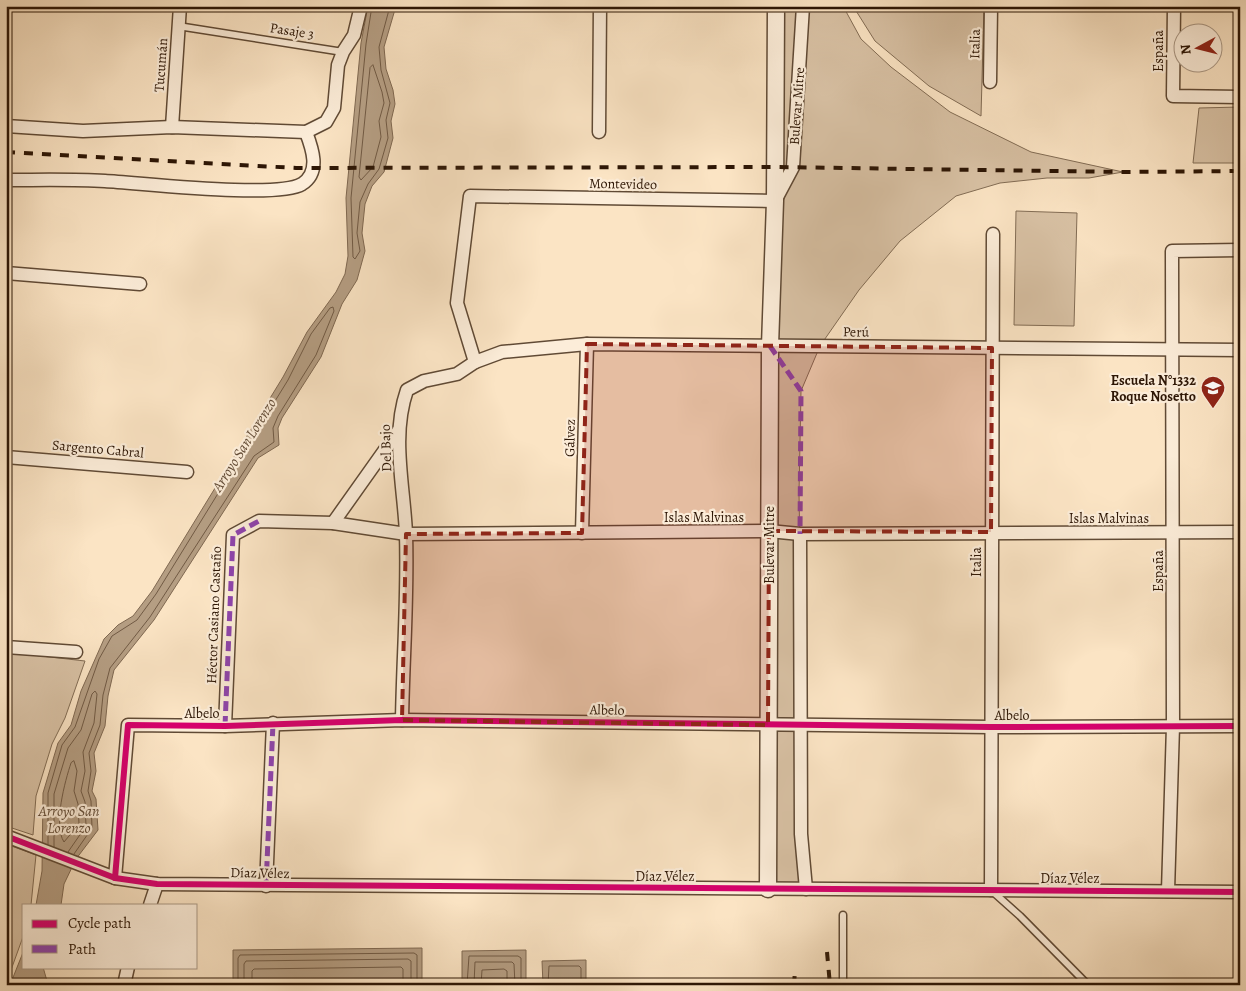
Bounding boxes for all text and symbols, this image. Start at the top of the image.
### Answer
street label: Pasaje 3 [269,18,316,44]
north arrow [1174,22,1224,72]
street label: Italia [965,28,985,59]
street label: España [1149,29,1168,72]
street label: Tucumán [150,37,172,93]
text: N [1176,43,1196,56]
street label: Bulevar Mitre [785,66,809,146]
street label: Montevideo [589,174,657,194]
street label: Perú [843,322,870,342]
place label: Escuela N°1332 Roque Nosetto [1111,371,1196,406]
school or university icon: Escuela N°1332 Roque Nosetto [1200,375,1226,409]
water label: Arroyo San Lorenzo [207,395,281,496]
street label: Gálvez [560,419,580,457]
street label: Del Bajo [376,424,396,472]
street label: Sargento Cabral [51,436,145,463]
street label: Bulevar Mitre [760,506,779,584]
street label: Islas Malvinas [664,508,744,527]
street label: Islas Malvinas [1069,509,1149,528]
street label: Héctor Casiano Castaño [202,546,226,684]
street label: Italia [967,546,986,577]
street label: España [1149,549,1168,592]
street label: Albelo [588,700,625,720]
street label: Albelo [183,704,220,723]
street label: Albelo [993,706,1030,725]
water label: Arroyo San Lorenzo [38,801,99,838]
street label: Díaz Vélez [230,863,290,883]
street label: Díaz Vélez [635,867,695,886]
street label: Díaz Vélez [1040,869,1100,888]
legend [22,904,198,968]
text: Cycle path [68,913,131,933]
text: Path [68,939,96,959]

